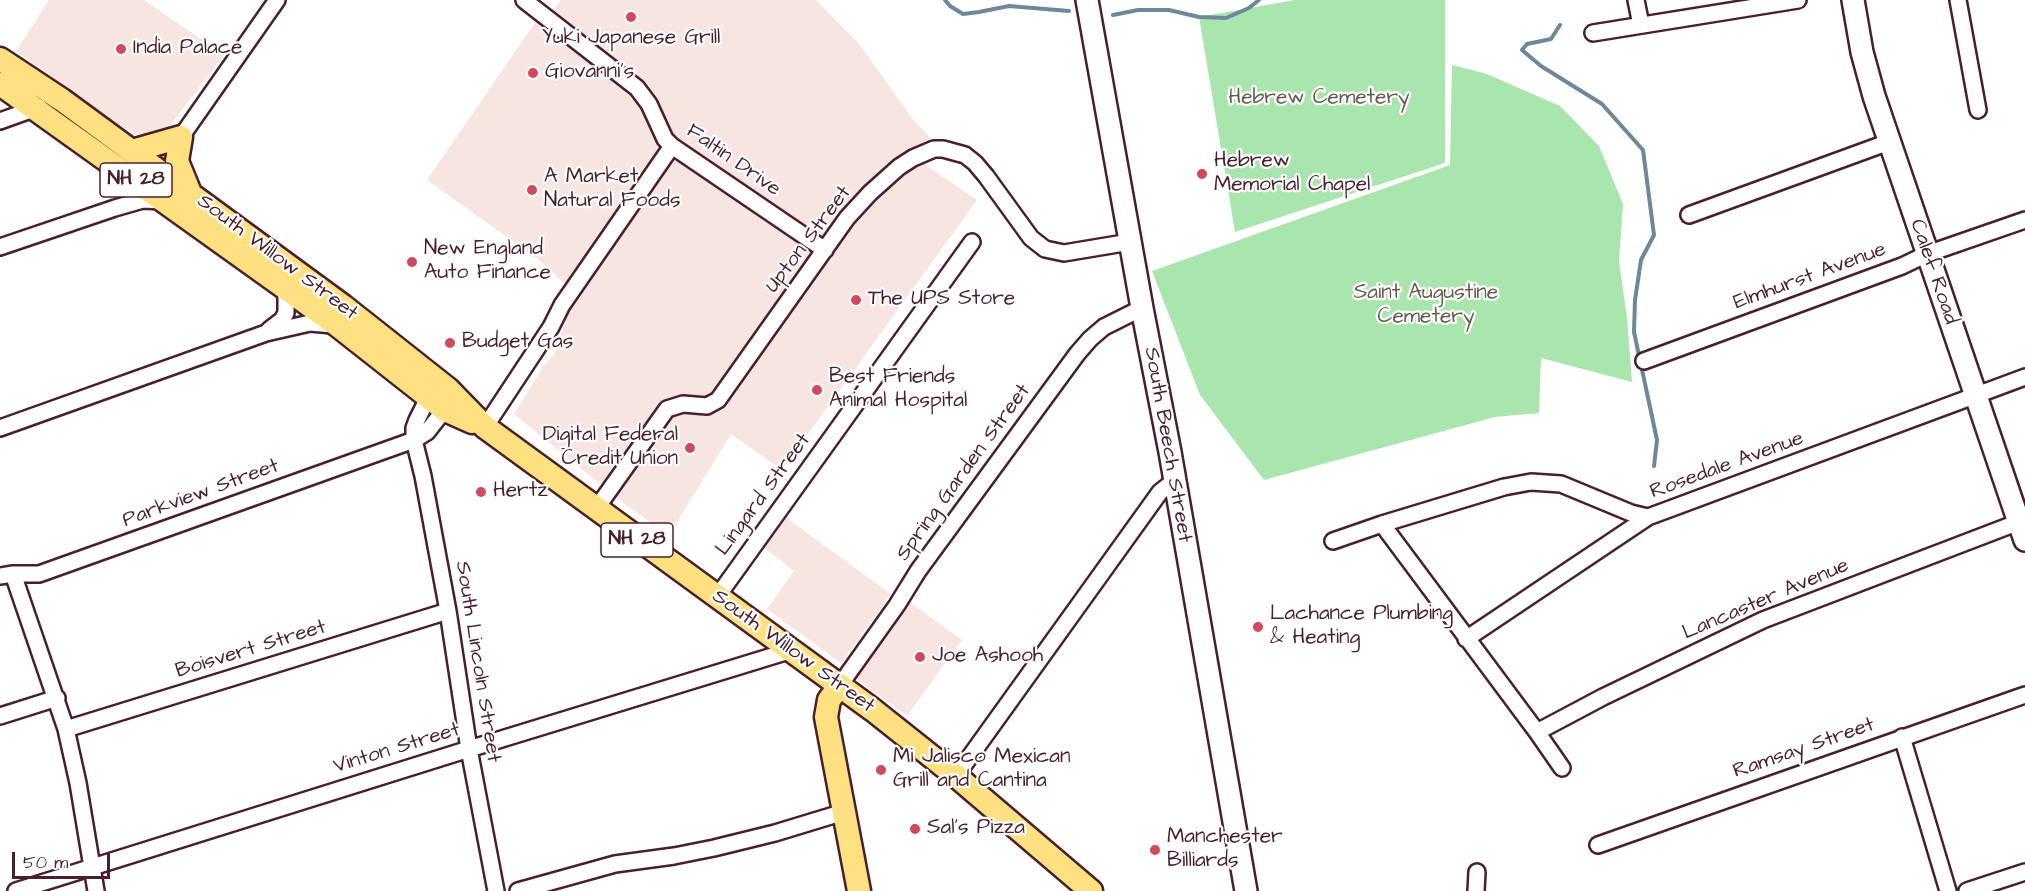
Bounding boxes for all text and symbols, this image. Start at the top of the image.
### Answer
marker: Yuki Japanese Grill [624,10,638,24]
place label: Yuki Japanese Grill [542,26,720,52]
place label: India Palace [133,36,242,62]
marker: India Palace [114,42,128,56]
place label: Giovanni's [545,60,634,86]
marker: Giovanni's [526,66,540,80]
park label: Hebrew Cemetery [1228,86,1410,112]
street label: Faltin Drive [681,119,785,203]
place label: Hebrew Memorial Chapel [1214,149,1370,199]
road number: NH 28 [100,163,172,197]
place label: A Market Natural Foods [544,165,680,215]
marker: Hebrew Memorial Chapel [1195,167,1209,181]
street label: Upton Street [761,182,857,298]
marker: A Market Natural Foods [525,183,539,197]
street label: South Willow Street [192,189,362,327]
street label: Calef Road [1903,216,1963,328]
place label: New England Auto Finance [424,237,551,287]
street label: Elmhurst Avenue [1730,238,1890,316]
marker: New England Auto Finance [405,255,419,269]
park label: Saint Augustine Cemetery [1354,281,1498,331]
place label: The UPS Store [868,287,1015,313]
marker: The UPS Store [849,293,863,307]
place label: Budget Gas [462,330,573,356]
marker: Budget Gas [443,336,457,350]
street label: South Beech Street [1137,345,1197,545]
place label: Best Friends Animal Hospital [829,365,967,415]
street label: Spring Garden Street [891,380,1037,566]
marker: Best Friends Animal Hospital [810,383,824,397]
place label: Digital Federal Credit Union [543,423,678,473]
street label: Rosedale Avenue [1647,427,1807,505]
street label: Lingard Street [711,429,817,561]
marker: Digital Federal Credit Union [683,441,697,455]
street label: Parkview Street [120,454,282,534]
place label: Hertz [493,479,548,505]
marker: Hertz [474,485,488,499]
road number: NH 28 [601,523,673,557]
street label: Lancaster Avenue [1679,554,1853,646]
street label: South Lincoln Street [449,559,505,765]
street label: South Willow Street [707,585,879,719]
place label: Lachance Plumbing & Heating [1270,602,1453,652]
street label: Boisvert Street [173,615,329,685]
marker: Lachance Plumbing & Heating [1251,620,1265,634]
place label: Joe Ashooh [932,644,1043,670]
marker: Joe Ashooh [913,650,927,664]
street label: Ramsay Street [1730,713,1878,785]
street label: Vinton Street [331,718,463,780]
place label: Mi Jalisco Mexican Grill and Cantina [893,745,1071,795]
marker: Mi Jalisco Mexican Grill and Cantina [874,763,888,777]
place label: Sal's Pizza [927,816,1025,842]
marker: Sal's Pizza [908,822,922,836]
place label: Manchester Billiards [1167,825,1283,875]
scale bar [15,840,112,878]
marker: Manchester Billiards [1148,843,1162,857]
text: 50 m [23,850,68,875]

